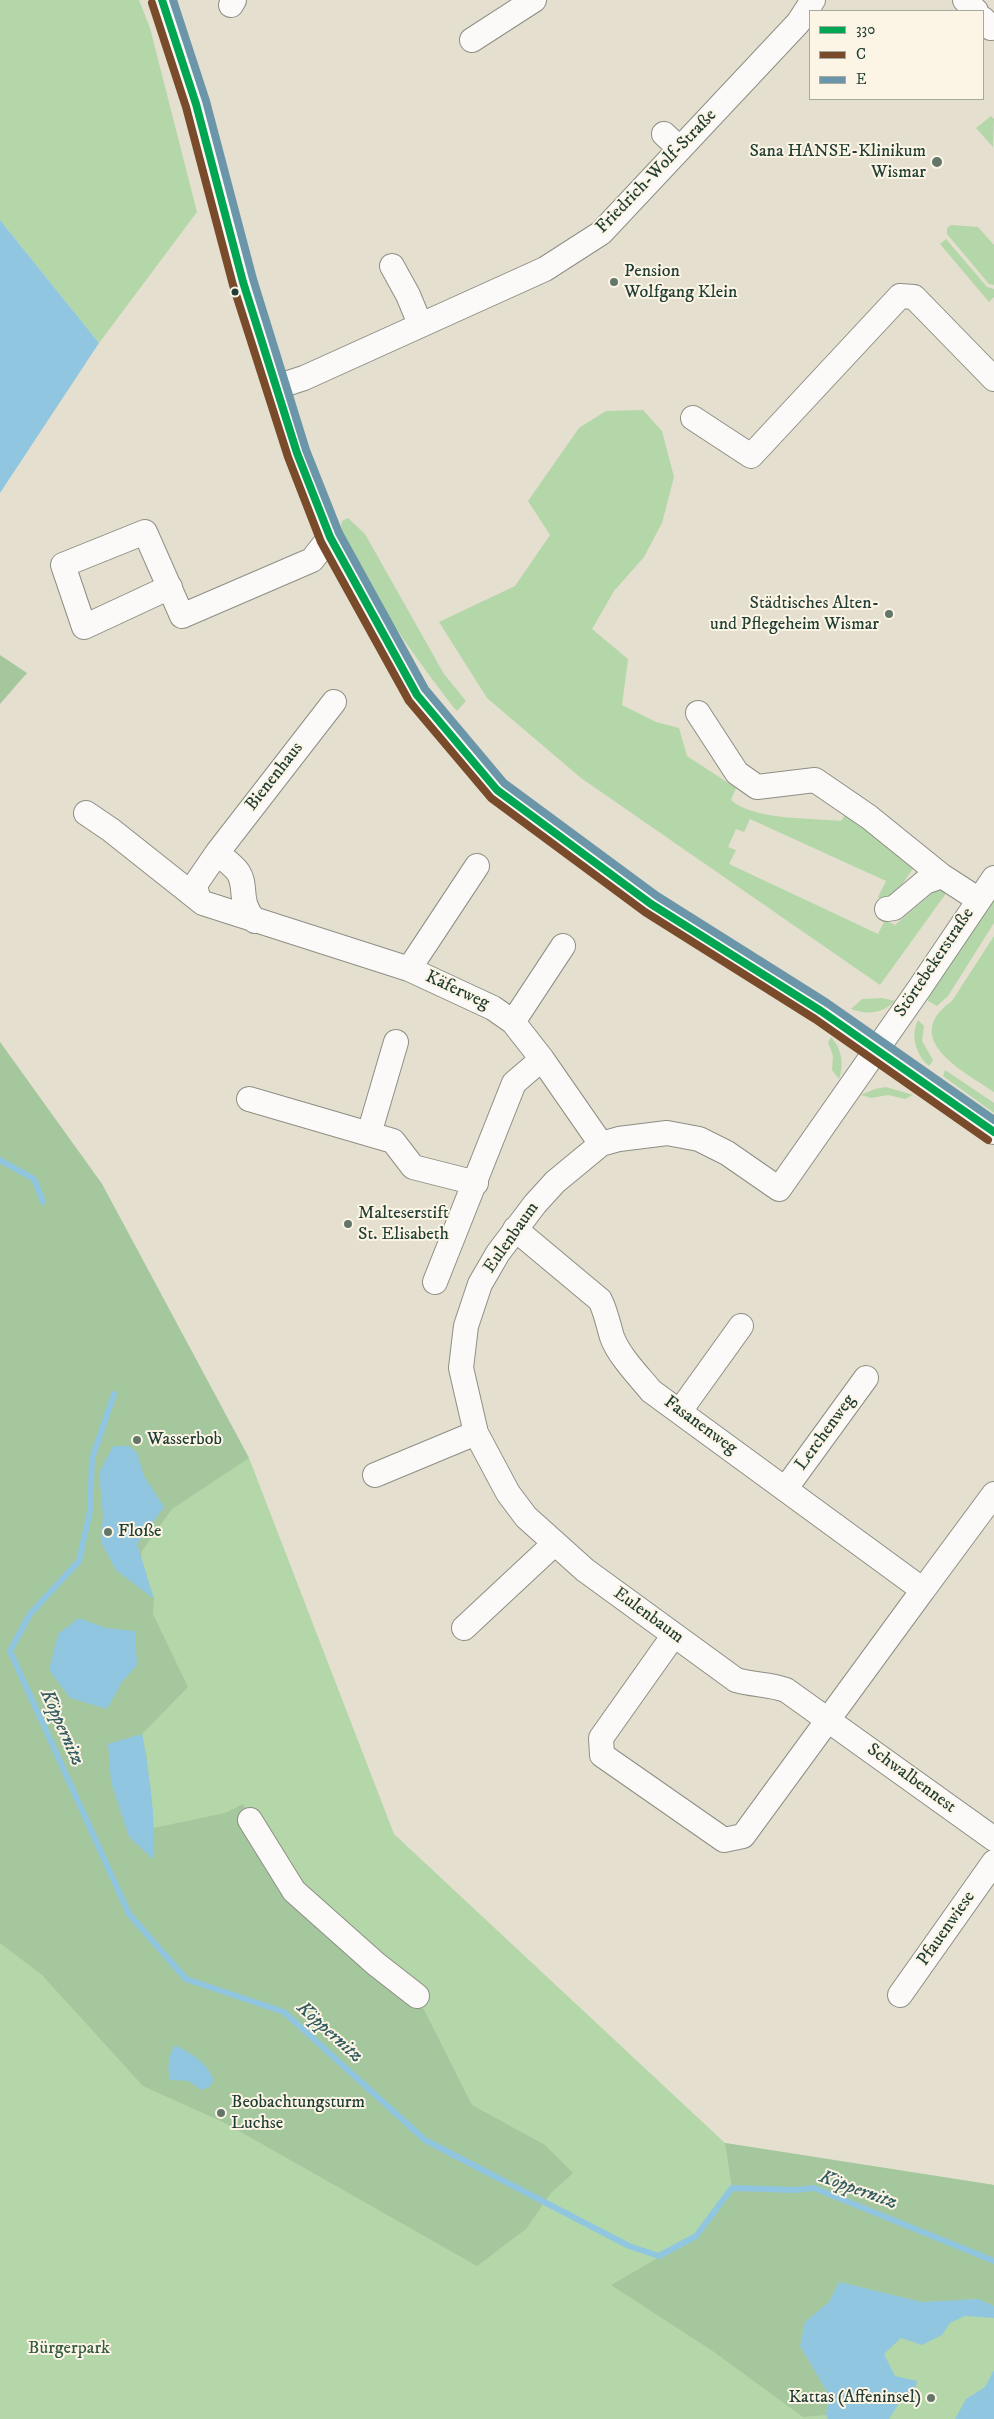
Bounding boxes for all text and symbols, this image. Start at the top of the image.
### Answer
legend [809,10,984,100]
text: 330 [856,20,875,39]
text: C [856,45,866,64]
text: E [856,70,867,89]
street label: Friedrich-Wolf-Straße [592,105,722,239]
place label: Sana HANSE-Klinikum Wismar [750,141,926,183]
marker: Sana HANSE-Klinikum Wismar [930,155,944,169]
place label: Pension Wolfgang Klein [624,261,737,304]
marker: Pension Wolfgang Klein [608,276,620,288]
unlabelled marker [230,287,240,297]
place label: Städtisches Alten- und Pflegeheim Wismar [710,593,879,636]
marker: Städtisches Alten- und Pflegeheim Wismar [883,608,895,620]
street label: Bienenhaus [241,738,309,816]
street label: Störtebekerstraße [891,904,979,1022]
street label: Käferweg [422,967,492,1015]
street label: Eulenbaum [480,1198,544,1278]
place label: Malteserstift St. Elisabeth [358,1203,449,1246]
marker: Malteserstift St. Elisabeth [342,1218,354,1230]
street label: Lerchenweg [791,1391,861,1475]
street label: Fasanenweg [659,1392,741,1460]
place label: Wasserbob [147,1429,222,1451]
marker: Wasserbob [131,1434,143,1446]
place label: Floße [118,1521,161,1543]
marker: Floße [102,1526,114,1538]
street label: Eulenbaum [609,1583,687,1649]
water label: Köppernitz [34,1686,88,1770]
street label: Schwalbennest [862,1739,960,1819]
street label: Pfauenwiese [913,1887,981,1971]
water label: Köppernitz [291,1997,367,2069]
place label: Beobachtungsturm Luchse [231,2092,365,2134]
marker: Beobachtungsturm Luchse [215,2107,227,2119]
water label: Köppernitz [816,2166,900,2216]
park label: Bürgerpark [28,2338,110,2360]
place label: Kattas (Affeninsel) [788,2387,921,2409]
marker: Kattas (Affeninsel) [925,2392,937,2404]

